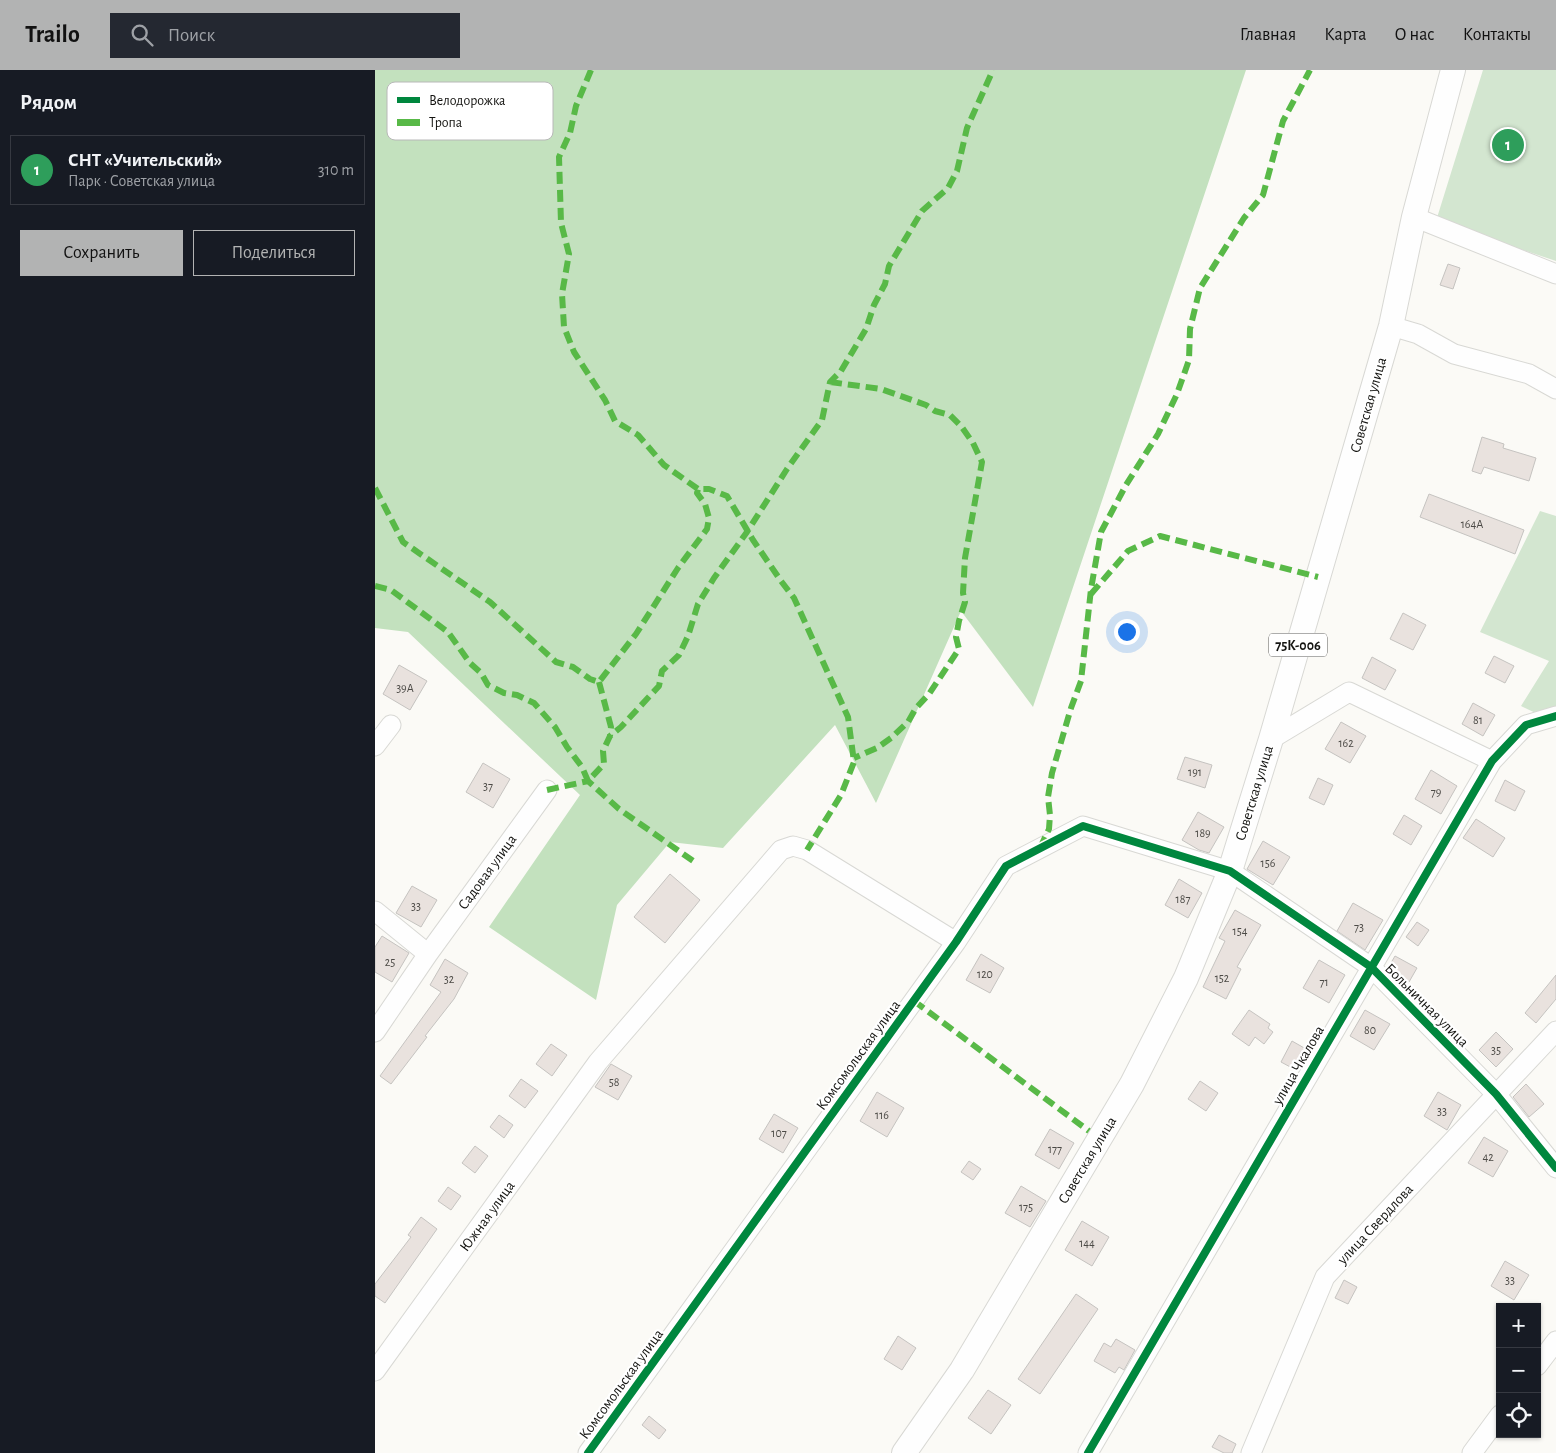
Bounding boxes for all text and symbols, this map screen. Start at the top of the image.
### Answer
search box [110,13,460,58]
icon: search [128,21,156,49]
text: Trailo [25,23,80,47]
text: Поиск [168,26,215,45]
text: Главная [1240,26,1296,44]
text: Карта [1324,26,1366,44]
text: О нас [1394,26,1435,44]
text: Контакты [1463,26,1531,44]
legend [387,82,553,140]
text: Рядом [20,92,77,113]
text: Велодорожка [429,94,506,108]
text: Тропа [429,116,463,130]
pin: 1 [1492,126,1524,164]
text: СНТ «Учительский» [68,151,222,170]
text: 1 [34,162,40,178]
text: 310 m [318,162,354,178]
text: Парк · Советская улица [68,173,215,189]
button: Сохранить [20,230,183,276]
button: Поделиться [193,230,355,276]
street label: Советская улица [1348,355,1389,455]
house number: 164А [1461,518,1483,530]
your location [1114,619,1140,645]
road number: 75К-006 [1269,634,1327,656]
house number: 39А [396,682,414,694]
house number: 81 [1473,714,1483,726]
house number: 162 [1338,737,1354,749]
street label: Советская улица [1233,744,1276,843]
house number: 191 [1188,766,1202,778]
house number: 37 [483,780,493,792]
house number: 79 [1431,786,1442,798]
house number: 189 [1195,827,1211,839]
street label: Садовая улица [455,832,520,913]
house number: 156 [1261,857,1276,869]
house number: 187 [1176,893,1190,905]
house number: 33 [411,900,421,912]
house number: 73 [1354,921,1364,933]
house number: 154 [1233,925,1248,937]
house number: 25 [385,956,395,968]
street label: Больничная улица [1382,961,1471,1050]
house number: 120 [977,968,993,980]
house number: 152 [1215,972,1230,984]
house number: 32 [444,973,455,985]
house number: 71 [1319,976,1329,988]
street label: Комсомольская улица [814,997,903,1113]
street label: улица Чкалова [1269,1023,1327,1108]
house number: 80 [1364,1024,1376,1036]
house number: 35 [1491,1044,1501,1056]
house number: 58 [609,1076,620,1088]
house number: 33 [1437,1105,1447,1117]
house number: 116 [875,1109,889,1121]
street label: Советская улица [1056,1114,1119,1206]
house number: 107 [771,1127,787,1139]
house number: 177 [1048,1143,1062,1155]
house number: 42 [1482,1151,1494,1163]
street label: Южная улица [457,1178,518,1254]
street label: улица Свердлова [1334,1181,1416,1268]
house number: 175 [1019,1201,1033,1213]
house number: 144 [1079,1237,1095,1249]
house number: 33 [1505,1274,1515,1286]
map controls [1496,1303,1541,1438]
button: + [1496,1303,1541,1348]
street label: Комсомольская улица [577,1326,666,1442]
button: − [1496,1348,1541,1393]
button: locate [1496,1393,1541,1438]

